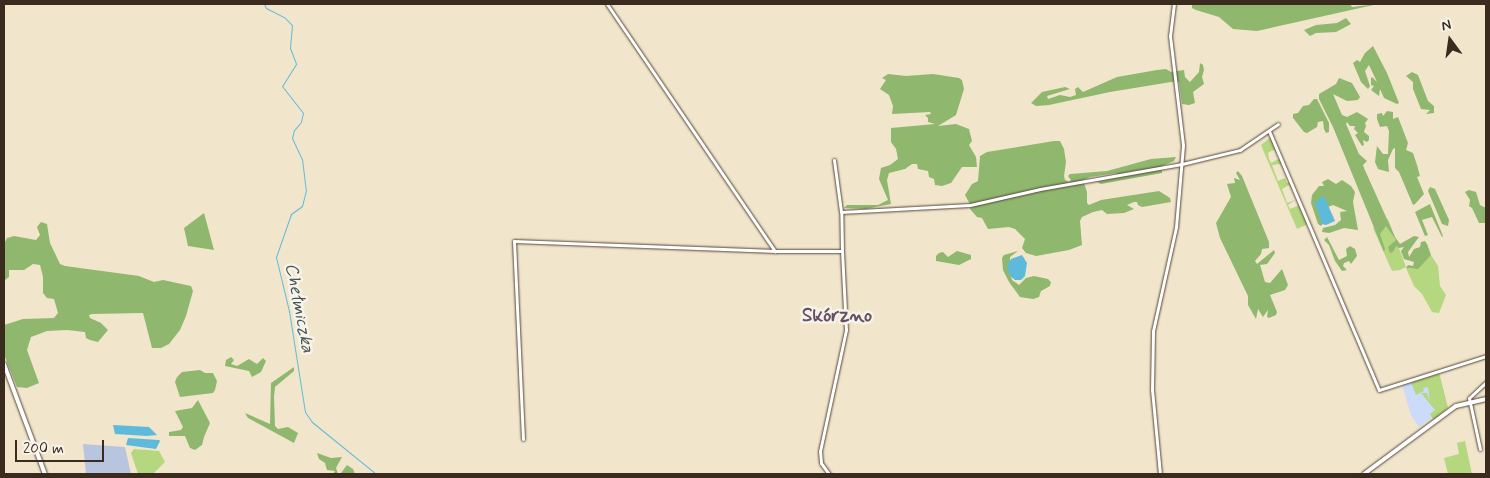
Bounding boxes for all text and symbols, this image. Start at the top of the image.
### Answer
north arrow [1425,15,1475,65]
text: N [1440,16,1453,35]
water label: Chełmiczka [280,261,318,355]
district label: Skórzno [802,305,872,327]
scale bar [18,430,106,462]
text: 200 m [23,439,64,459]

